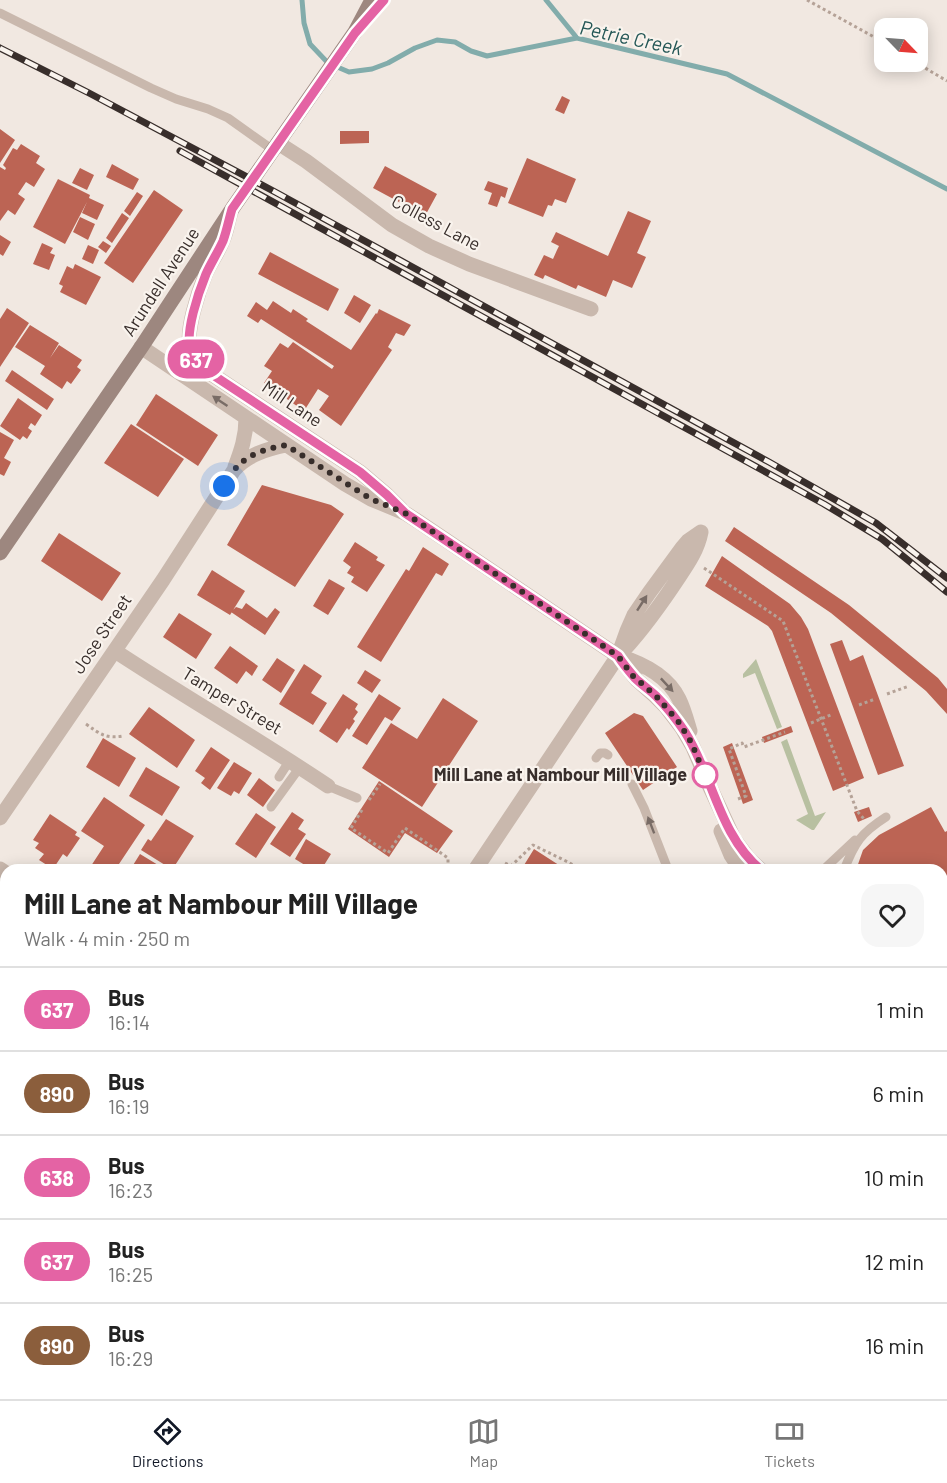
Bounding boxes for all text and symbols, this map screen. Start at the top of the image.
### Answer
water label: Petrie Creek [578,14,685,60]
north arrow [874,18,928,72]
map controls [874,18,928,72]
street label: Colless Lane [388,189,485,255]
street label: Arundell Avenue [117,223,203,340]
line badge: 637 [162,340,230,378]
text: 637 [179,347,213,372]
street label: Mill Lane [258,375,327,431]
one-way arrow [212,396,228,407]
your location [209,471,239,501]
street label: Jose Street [67,589,136,677]
one-way arrow [636,596,648,612]
street label: Tamper Street [179,662,287,739]
one-way arrow [660,677,674,691]
marker: Mill Lane at Nambour Mill Village [692,762,718,788]
place label: Mill Lane at Nambour Mill Village [434,763,687,785]
one-way arrow [646,816,655,834]
button: heart [861,884,924,947]
text: Mill Lane at Nambour Mill Village [24,886,418,920]
text: Walk · 4 min · 250 m [24,926,190,950]
text: Bus [108,984,145,1010]
text: 1 min [876,996,924,1022]
text: 637 [40,997,74,1022]
text: 16:14 [108,1010,150,1034]
text: Bus [108,1068,145,1094]
text: 6 min [873,1080,924,1106]
text: 890 [40,1081,74,1106]
text: 16:19 [108,1094,150,1118]
text: Bus [108,1152,145,1178]
text: 10 min [864,1164,924,1190]
text: 638 [40,1165,74,1190]
text: 16:23 [108,1178,153,1202]
text: Bus [108,1236,145,1262]
text: 12 min [864,1248,924,1274]
text: 637 [40,1249,74,1274]
text: 16:25 [108,1262,153,1286]
text: Bus [108,1320,145,1346]
text: 16 min [865,1332,924,1358]
text: 890 [40,1333,74,1358]
text: 16:29 [108,1346,153,1370]
tab: Directions [132,1415,203,1470]
tab: Map [467,1415,500,1470]
tab: Tickets [764,1415,815,1470]

